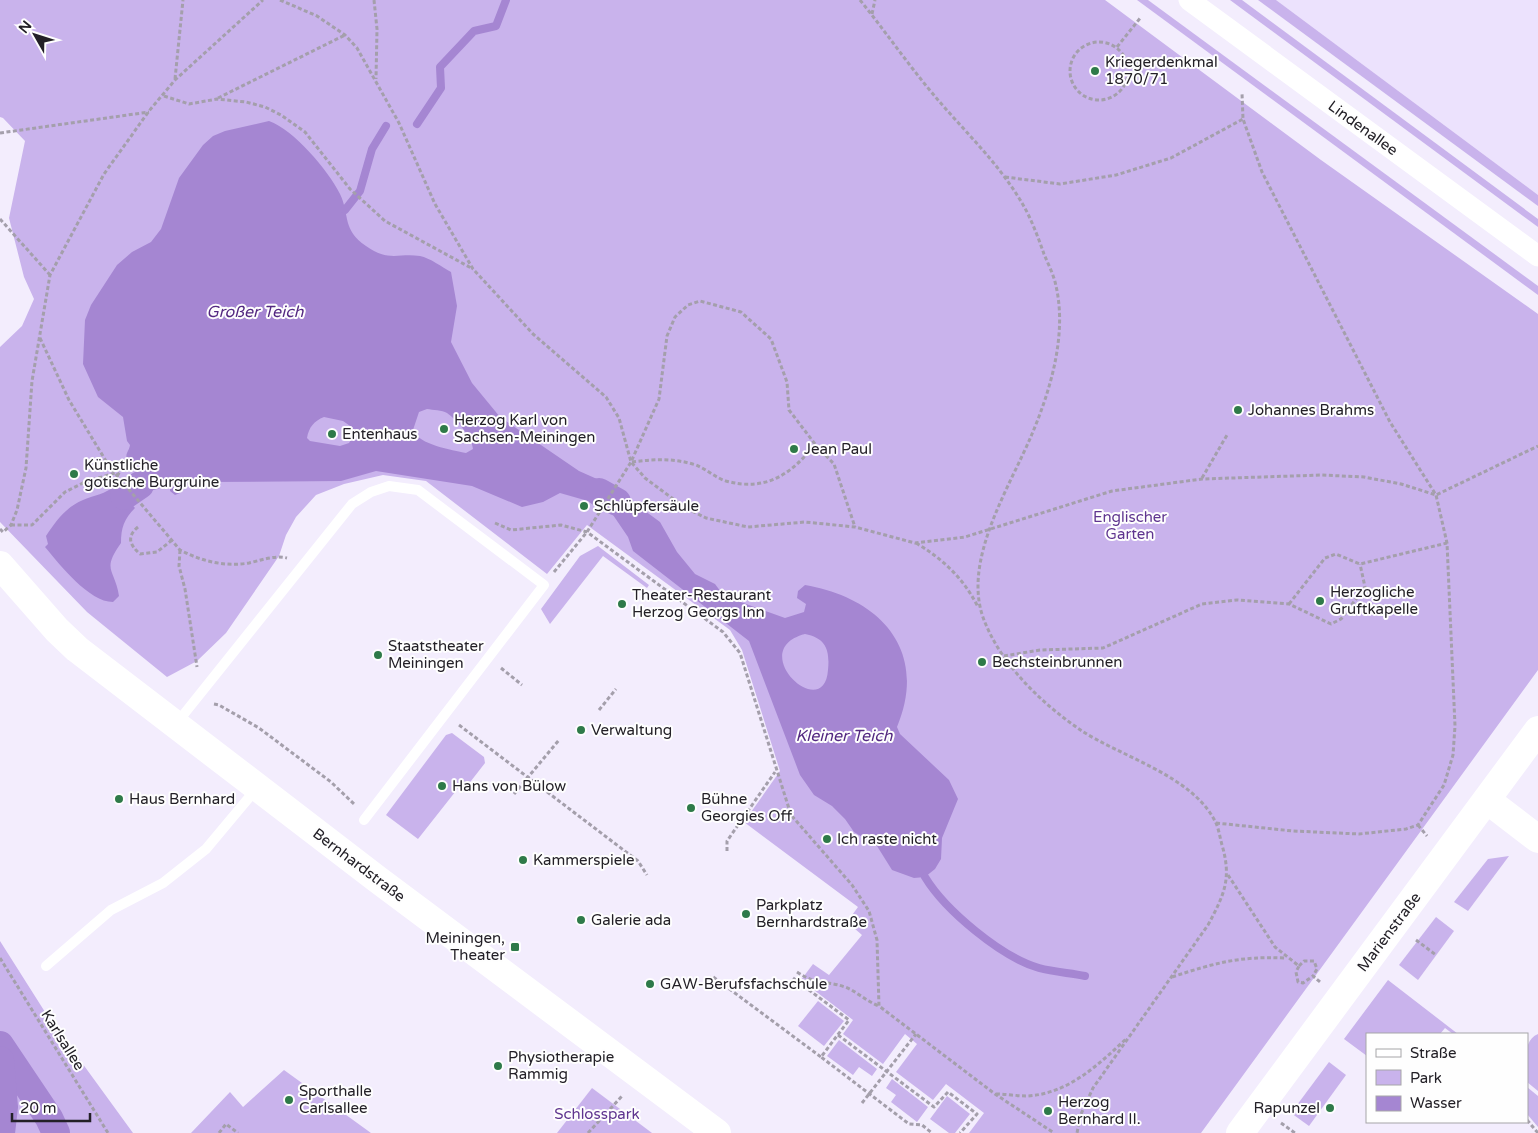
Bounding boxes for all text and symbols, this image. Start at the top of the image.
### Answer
north arrow [10,10,60,60]
text: N [15,17,35,37]
place label: Kriegerdenkmal 1870/71 [1105,53,1218,88]
marker: Kriegerdenkmal 1870/71 [1089,65,1101,77]
street label: Lindenallee [1325,97,1401,159]
water label: Großer Teich [207,302,305,322]
place label: Johannes Brahms [1248,401,1374,419]
marker: Johannes Brahms [1232,404,1244,416]
place label: Herzog Karl von Sachsen-Meiningen [454,411,595,446]
marker: Herzog Karl von Sachsen-Meiningen [438,423,450,435]
place label: Entenhaus [342,425,418,443]
marker: Entenhaus [326,428,338,440]
place label: Jean Paul [804,440,872,458]
marker: Jean Paul [788,443,800,455]
place label: Künstliche gotische Burgruine [84,456,219,491]
marker: Künstliche gotische Burgruine [68,468,80,480]
place label: Schlüpfersäule [594,497,699,515]
marker: Schlüpfersäule [578,500,590,512]
park label: Englischer Garten [1093,508,1167,543]
place label: Herzogliche Gruftkapelle [1330,583,1418,618]
place label: Theater-Restaurant Herzog Georgs Inn [632,586,772,621]
marker: Herzogliche Gruftkapelle [1314,595,1326,607]
marker: Theater-Restaurant Herzog Georgs Inn [616,598,628,610]
place label: Staatstheater Meiningen [388,637,484,672]
marker: Staatstheater Meiningen [372,649,384,661]
place label: Bechsteinbrunnen [992,653,1122,671]
marker: Bechsteinbrunnen [976,656,988,668]
place label: Verwaltung [591,721,672,739]
marker: Verwaltung [575,724,587,736]
water label: Kleiner Teich [796,726,894,746]
place label: Hans von Bülow [452,777,566,795]
marker: Hans von Bülow [436,780,448,792]
place label: Haus Bernhard [129,790,235,808]
place label: Bühne Georgies Off [701,790,792,825]
marker: Haus Bernhard [113,793,125,805]
marker: Bühne Georgies Off [685,802,697,814]
street label: Bernhardstraße [309,824,409,906]
place label: Ich raste nicht [837,830,937,848]
marker: Ich raste nicht [821,833,833,845]
place label: Kammerspiele [533,851,634,869]
marker: Kammerspiele [517,854,529,866]
street label: Marienstraße [1353,889,1425,975]
place label: Parkplatz Bernhardstraße [756,896,867,931]
marker: Parkplatz Bernhardstraße [740,908,752,920]
place label: Galerie ada [591,911,671,929]
marker: Galerie ada [575,914,587,926]
place label: Meiningen, Theater [425,929,505,964]
marker: Meiningen, Theater [509,941,521,953]
place label: GAW-Berufsfachschule [660,975,827,993]
marker: GAW-Berufsfachschule [644,978,656,990]
street label: Karlsallee [37,1006,89,1074]
legend [1366,1033,1528,1123]
text: Straße [1410,1044,1456,1062]
place label: Physiotherapie Rammig [508,1048,614,1083]
marker: Physiotherapie Rammig [492,1060,504,1072]
text: Park [1410,1069,1442,1087]
place label: Sporthalle Carlsallee [299,1082,372,1117]
scale bar [12,1090,90,1122]
place label: Herzog Bernhard II. [1058,1093,1141,1128]
marker: Sporthalle Carlsallee [283,1094,295,1106]
text: Wasser [1410,1094,1462,1112]
text: 20 m [20,1099,57,1117]
place label: Rapunzel [1253,1099,1320,1117]
marker: Rapunzel [1324,1102,1336,1114]
park label: Schlosspark [554,1105,640,1123]
marker: Herzog Bernhard II. [1042,1105,1054,1117]

